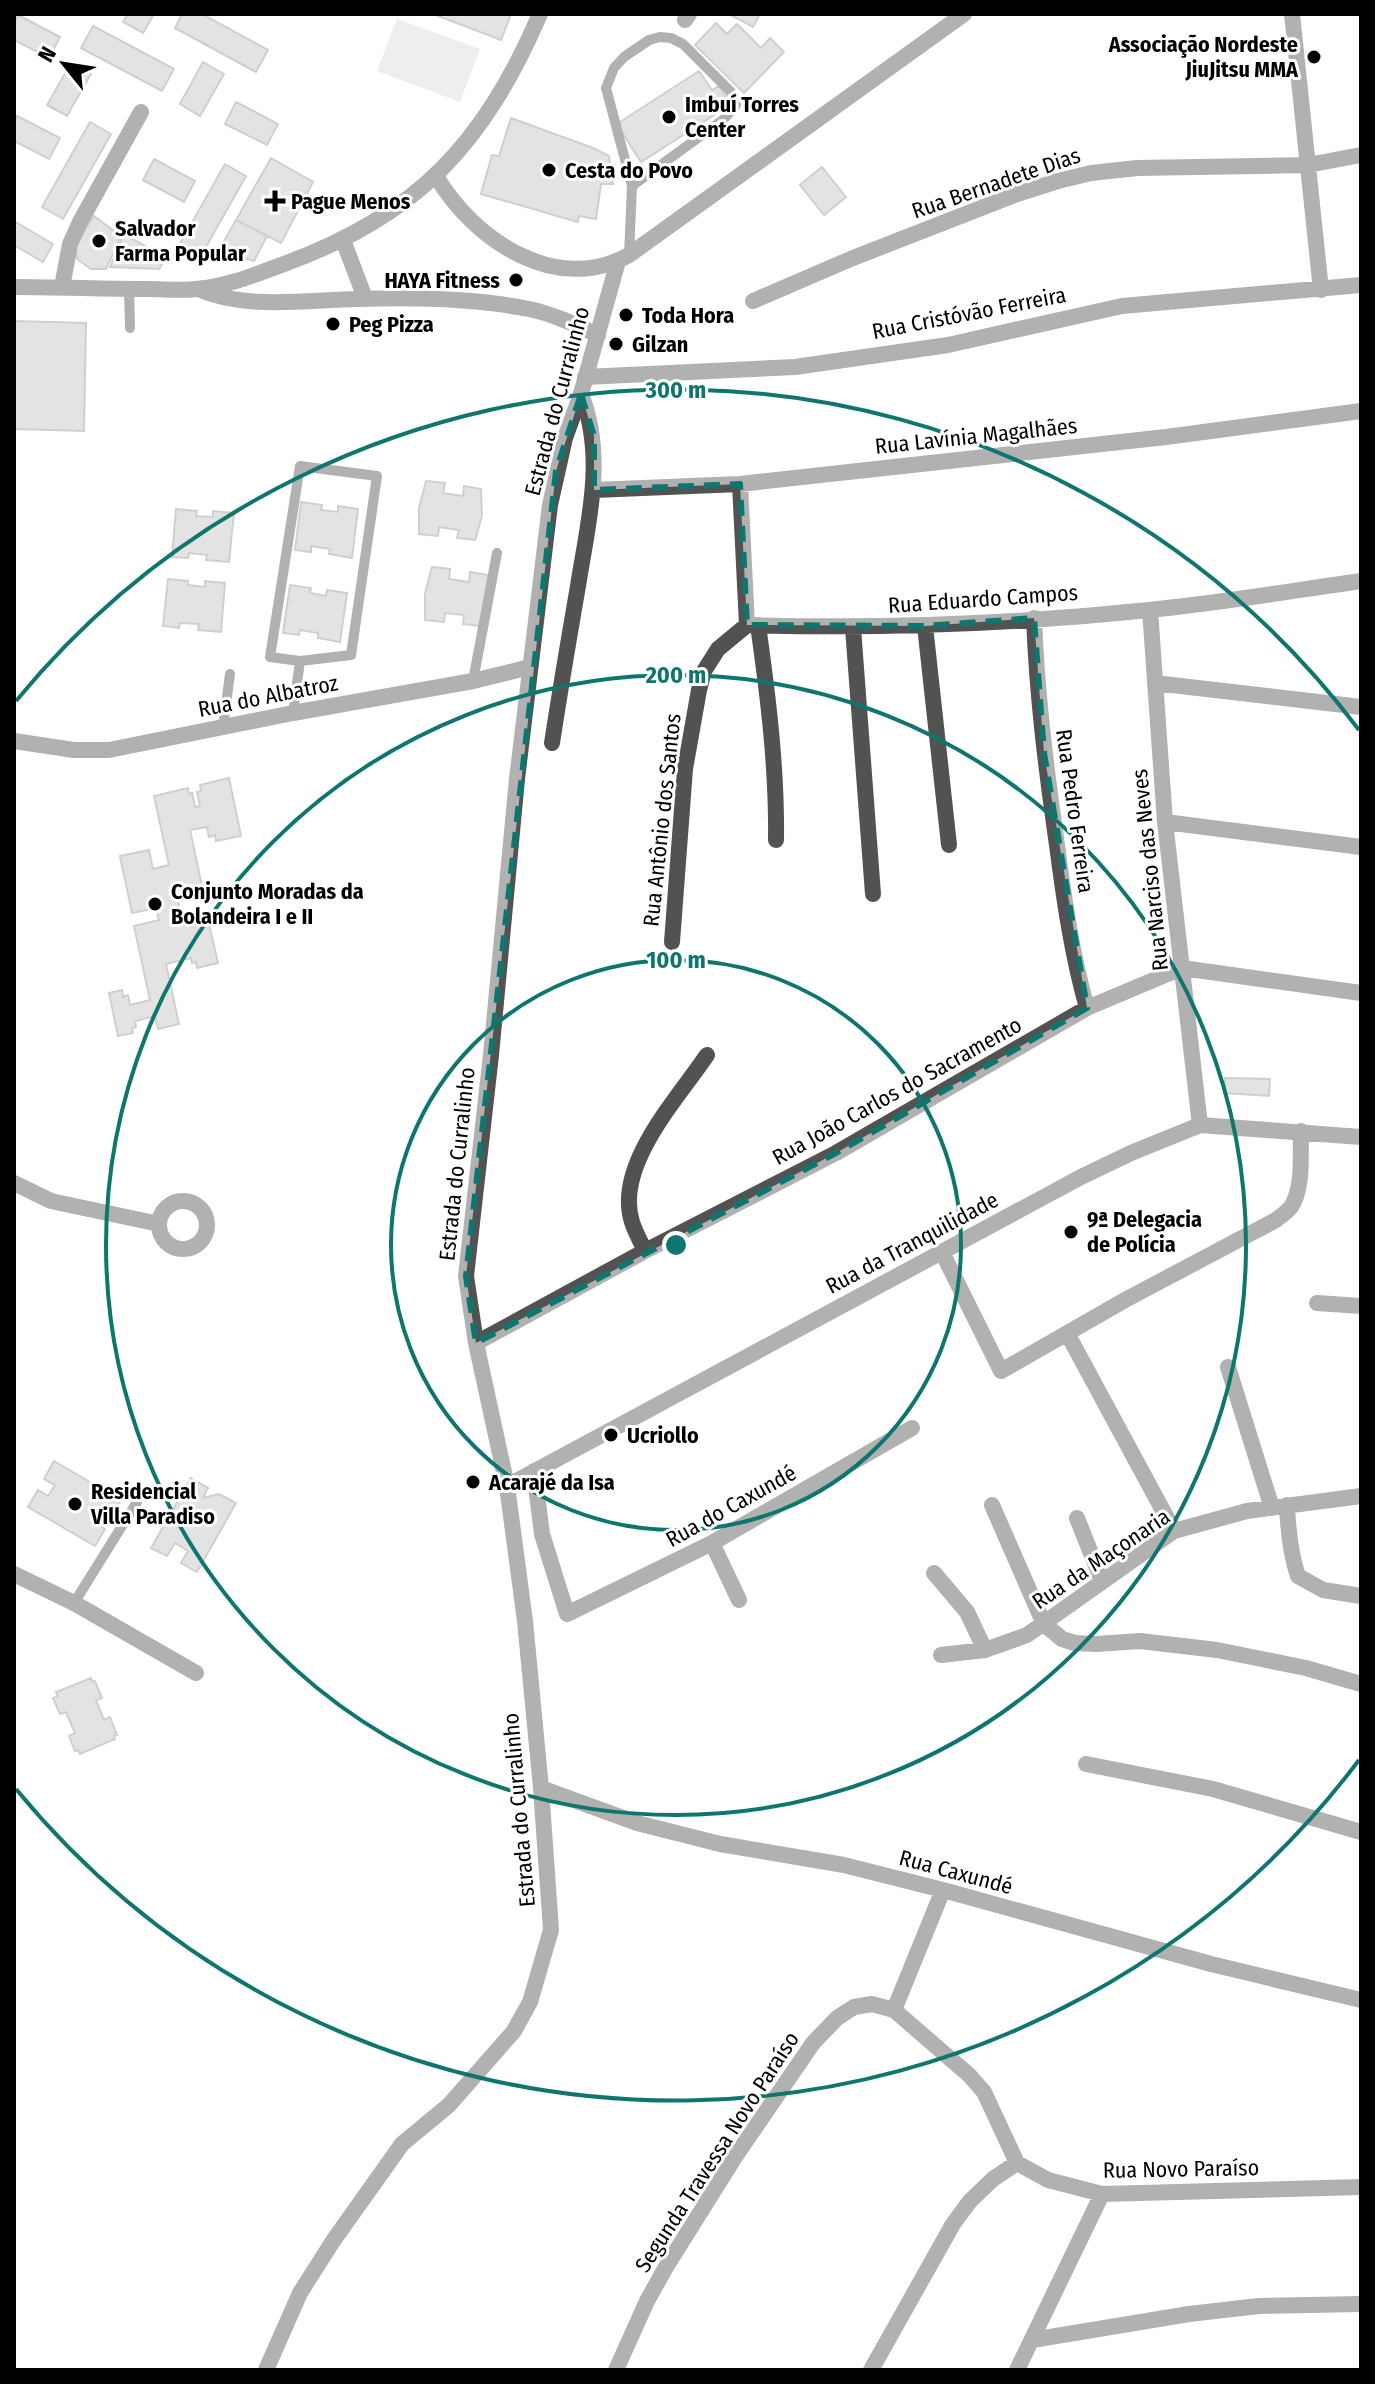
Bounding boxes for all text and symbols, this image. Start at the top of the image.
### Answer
north arrow [24,24,104,104]
place label: Associação Nordeste JiuJitsu MMA [1108,31,1299,83]
text: N [32,42,62,67]
marker: Associação Nordeste JiuJitsu MMA [1305,48,1323,66]
place label: Imbuí Torres Center [685,91,799,143]
marker: Imbuí Torres Center [660,108,678,126]
street label: Rua Bernadete Dias [908,142,1084,224]
place label: Cesta do Povo [565,157,693,184]
marker: Cesta do Povo [540,161,558,179]
place label: Pague Menos [291,188,411,215]
marker: Pague Menos [266,192,284,210]
place label: Salvador Farma Popular [115,215,247,267]
marker: Salvador Farma Popular [90,232,108,250]
place label: HAYA Fitness [384,267,500,294]
marker: HAYA Fitness [507,271,525,289]
street label: Rua Cristóvão Ferreira [870,281,1068,345]
place label: Toda Hora [642,302,734,329]
street label: Estrada do Curralinho [519,304,595,498]
marker: Toda Hora [617,306,635,324]
place label: Peg Pizza [349,311,434,338]
marker: Peg Pizza [324,315,342,333]
place label: Gilzan [632,331,688,358]
marker: Gilzan [607,335,625,353]
text: 300 m [645,376,706,404]
street label: Rua Lavínia Magalhães [874,412,1078,460]
street label: Rua Eduardo Campos [887,579,1079,619]
text: 200 m [645,661,706,689]
street label: Rua do Albatroz [196,669,341,723]
street label: Rua Antônio dos Santos [637,712,687,928]
street label: Rua Pedro Ferreira [1050,727,1100,895]
street label: Rua Narciso das Neves [1126,768,1174,972]
place label: Conjunto Moradas da Bolandeira I e II [171,878,364,930]
marker: Conjunto Moradas da Bolandeira I e II [146,895,164,913]
text: 100 m [646,946,706,974]
street label: Rua João Carlos do Sacramento [768,1011,1026,1171]
street label: Estrada do Curralinho [433,1066,481,1262]
street label: Rua da Tranquilidade [821,1186,1003,1300]
place label: 9ª Delegacia de Polícia [1087,1206,1202,1258]
marker: 9ª Delegacia de Polícia [1062,1223,1080,1241]
centre of rings [662,1231,690,1259]
place label: Ucriollo [627,1422,699,1449]
marker: Ucriollo [602,1426,620,1444]
street label: Rua do Caxundé [661,1459,801,1553]
place label: Acarajé da Isa [488,1469,615,1496]
marker: Acarajé da Isa [464,1473,482,1491]
place label: Residencial Villa Paradiso [90,1478,215,1530]
marker: Residencial Villa Paradiso [66,1495,84,1513]
street label: Rua da Maçonaria [1027,1503,1175,1615]
street label: Estrada do Curralinho [497,1712,541,1908]
street label: Rua Caxundé [896,1844,1016,1900]
street label: Segunda Travessa Novo Paraíso [629,2027,805,2277]
street label: Rua Novo Paraíso [1103,2154,1259,2184]

